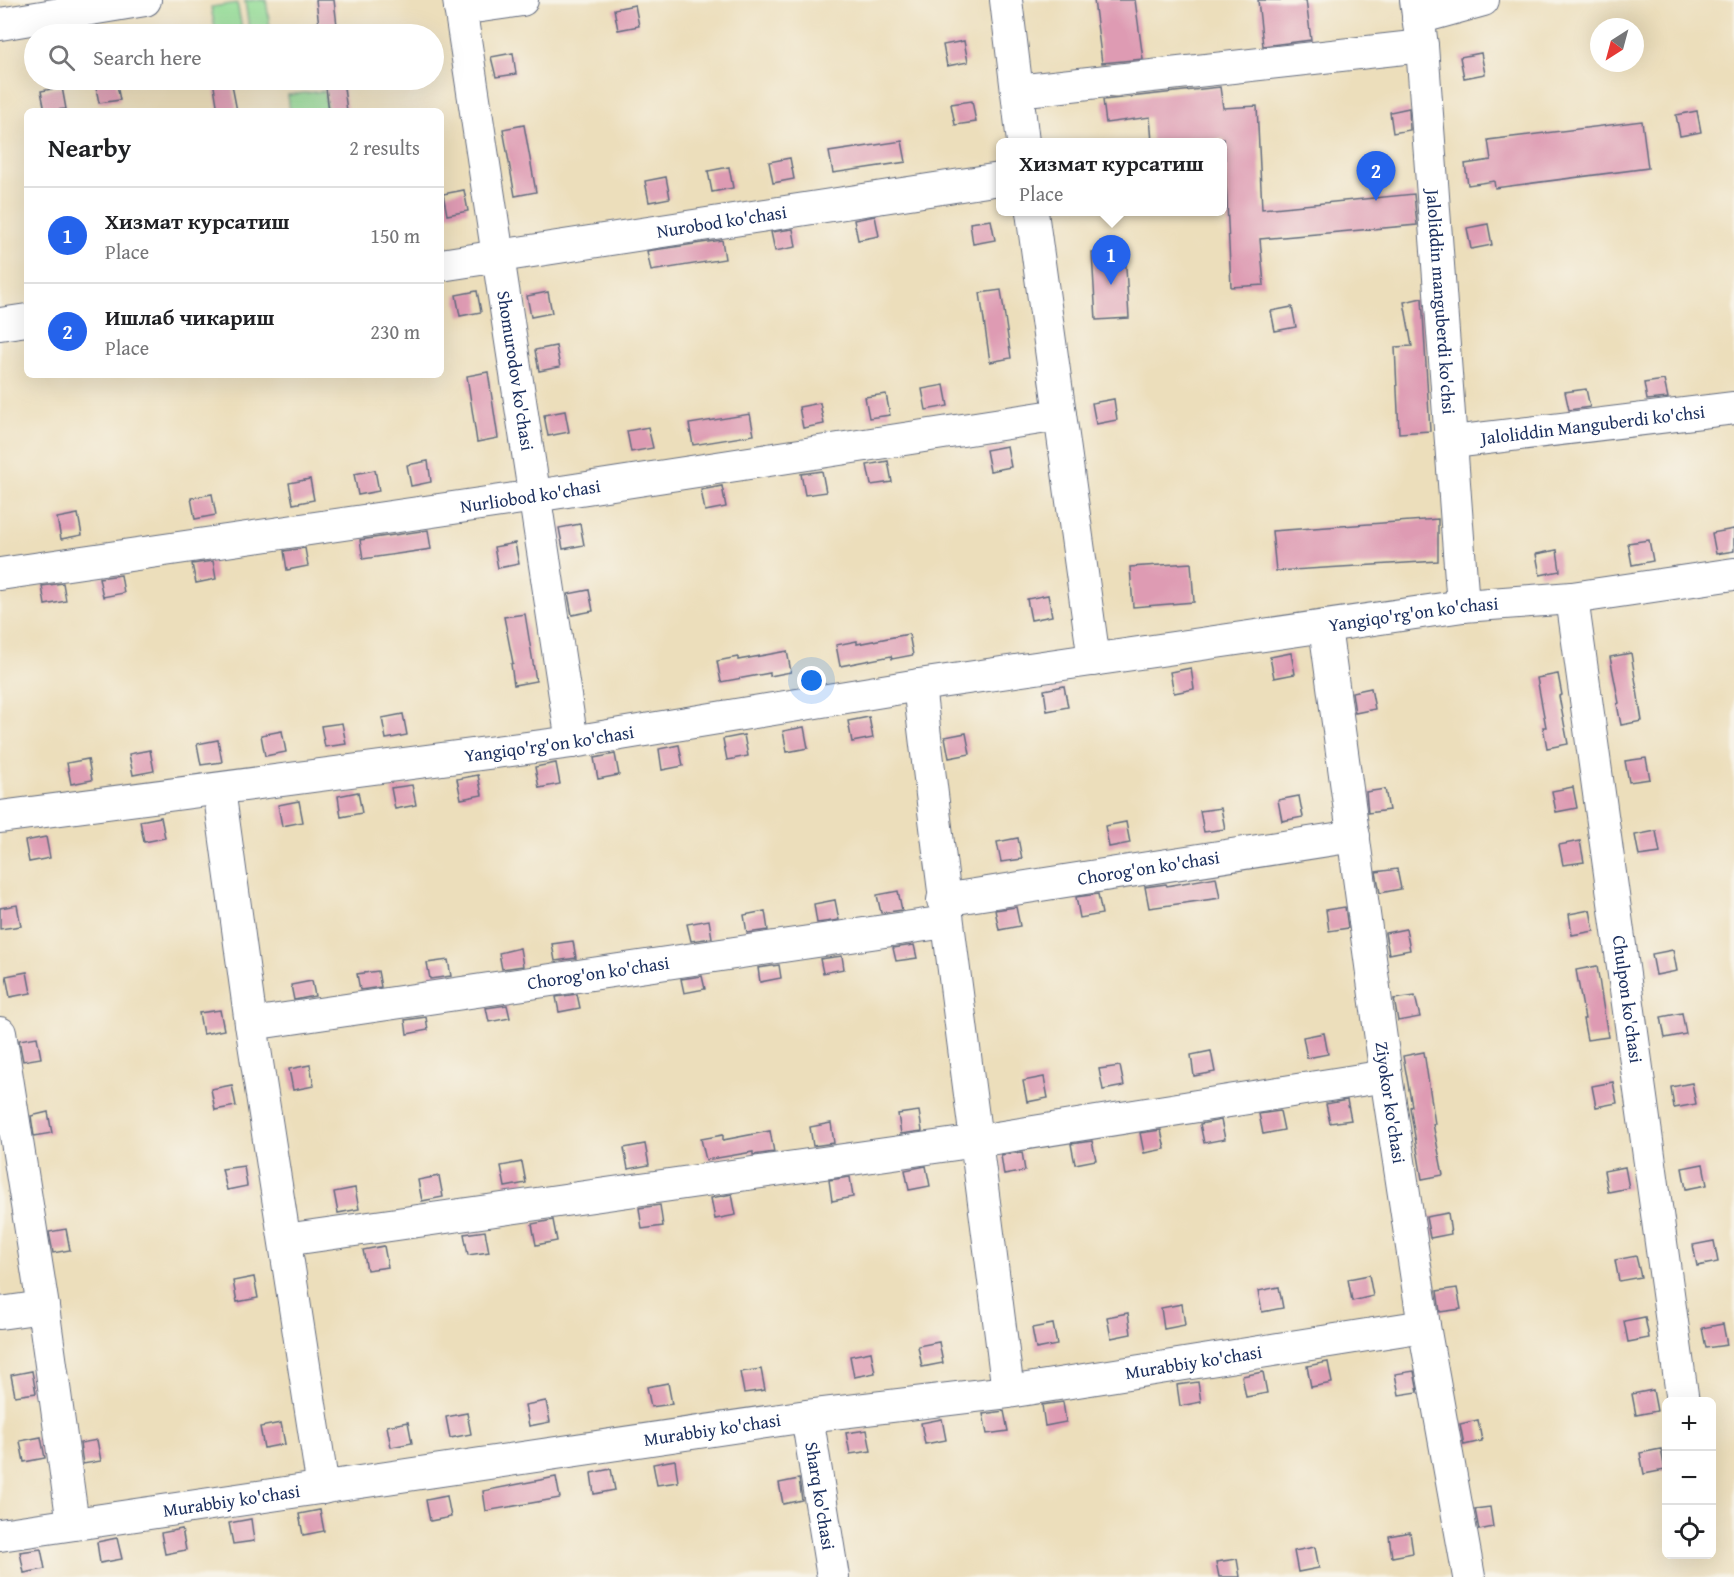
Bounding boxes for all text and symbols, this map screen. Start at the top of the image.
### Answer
north arrow [1590,18,1644,72]
search box [24,24,444,90]
icon: search [45,41,78,74]
text: Search here [93,41,202,73]
text: Nearby [48,128,131,167]
text: 2 results [349,133,420,162]
popup [996,138,1227,216]
text: Хизмат курсатиш [1019,147,1204,179]
pin: 2 [1356,152,1396,201]
text: Place [1019,179,1063,208]
street label: Jaloliddin manguberdi ko'chsi [1419,187,1463,415]
street label: Nurobod ko'chasi [655,198,788,245]
text: Хизмат курсатиш [105,205,289,237]
text: 1 [62,221,73,250]
text: 150 m [370,221,420,250]
pin: 1 [1092,236,1130,285]
text: Place [105,237,149,266]
street label: Shomurodov ko'chasi [490,289,541,452]
text: Ишлаб чикариш [105,301,274,333]
text: 2 [62,317,73,346]
text: 230 m [370,317,420,346]
text: Place [105,333,149,362]
street label: Jaloliddin Manguberdi ko'chsi [1477,398,1706,452]
street label: Nurliobod ko'chasi [458,472,602,520]
street label: Yangiqo'rg'on ko'chasi [1327,589,1499,638]
your location [797,666,826,695]
street label: Yangiqo'rg'on ko'chasi [463,718,636,769]
street label: Chorog'on ko'chasi [1075,843,1221,892]
street label: Chulpon ko'chasi [1606,933,1650,1065]
street label: Chorog'on ko'chasi [525,949,671,996]
street label: Ziyokor ko'chasi [1368,1040,1413,1165]
street label: Murabbiy ko'chasi [1123,1338,1264,1386]
map controls [1662,1397,1716,1559]
button: + [1662,1397,1716,1451]
street label: Murabbiy ko'chasi [642,1406,783,1453]
street label: Sharq ko'chasi [798,1440,842,1552]
button: − [1662,1451,1716,1505]
street label: Murabbiy ko'chasi [161,1477,302,1524]
button: locate [1662,1505,1716,1559]

